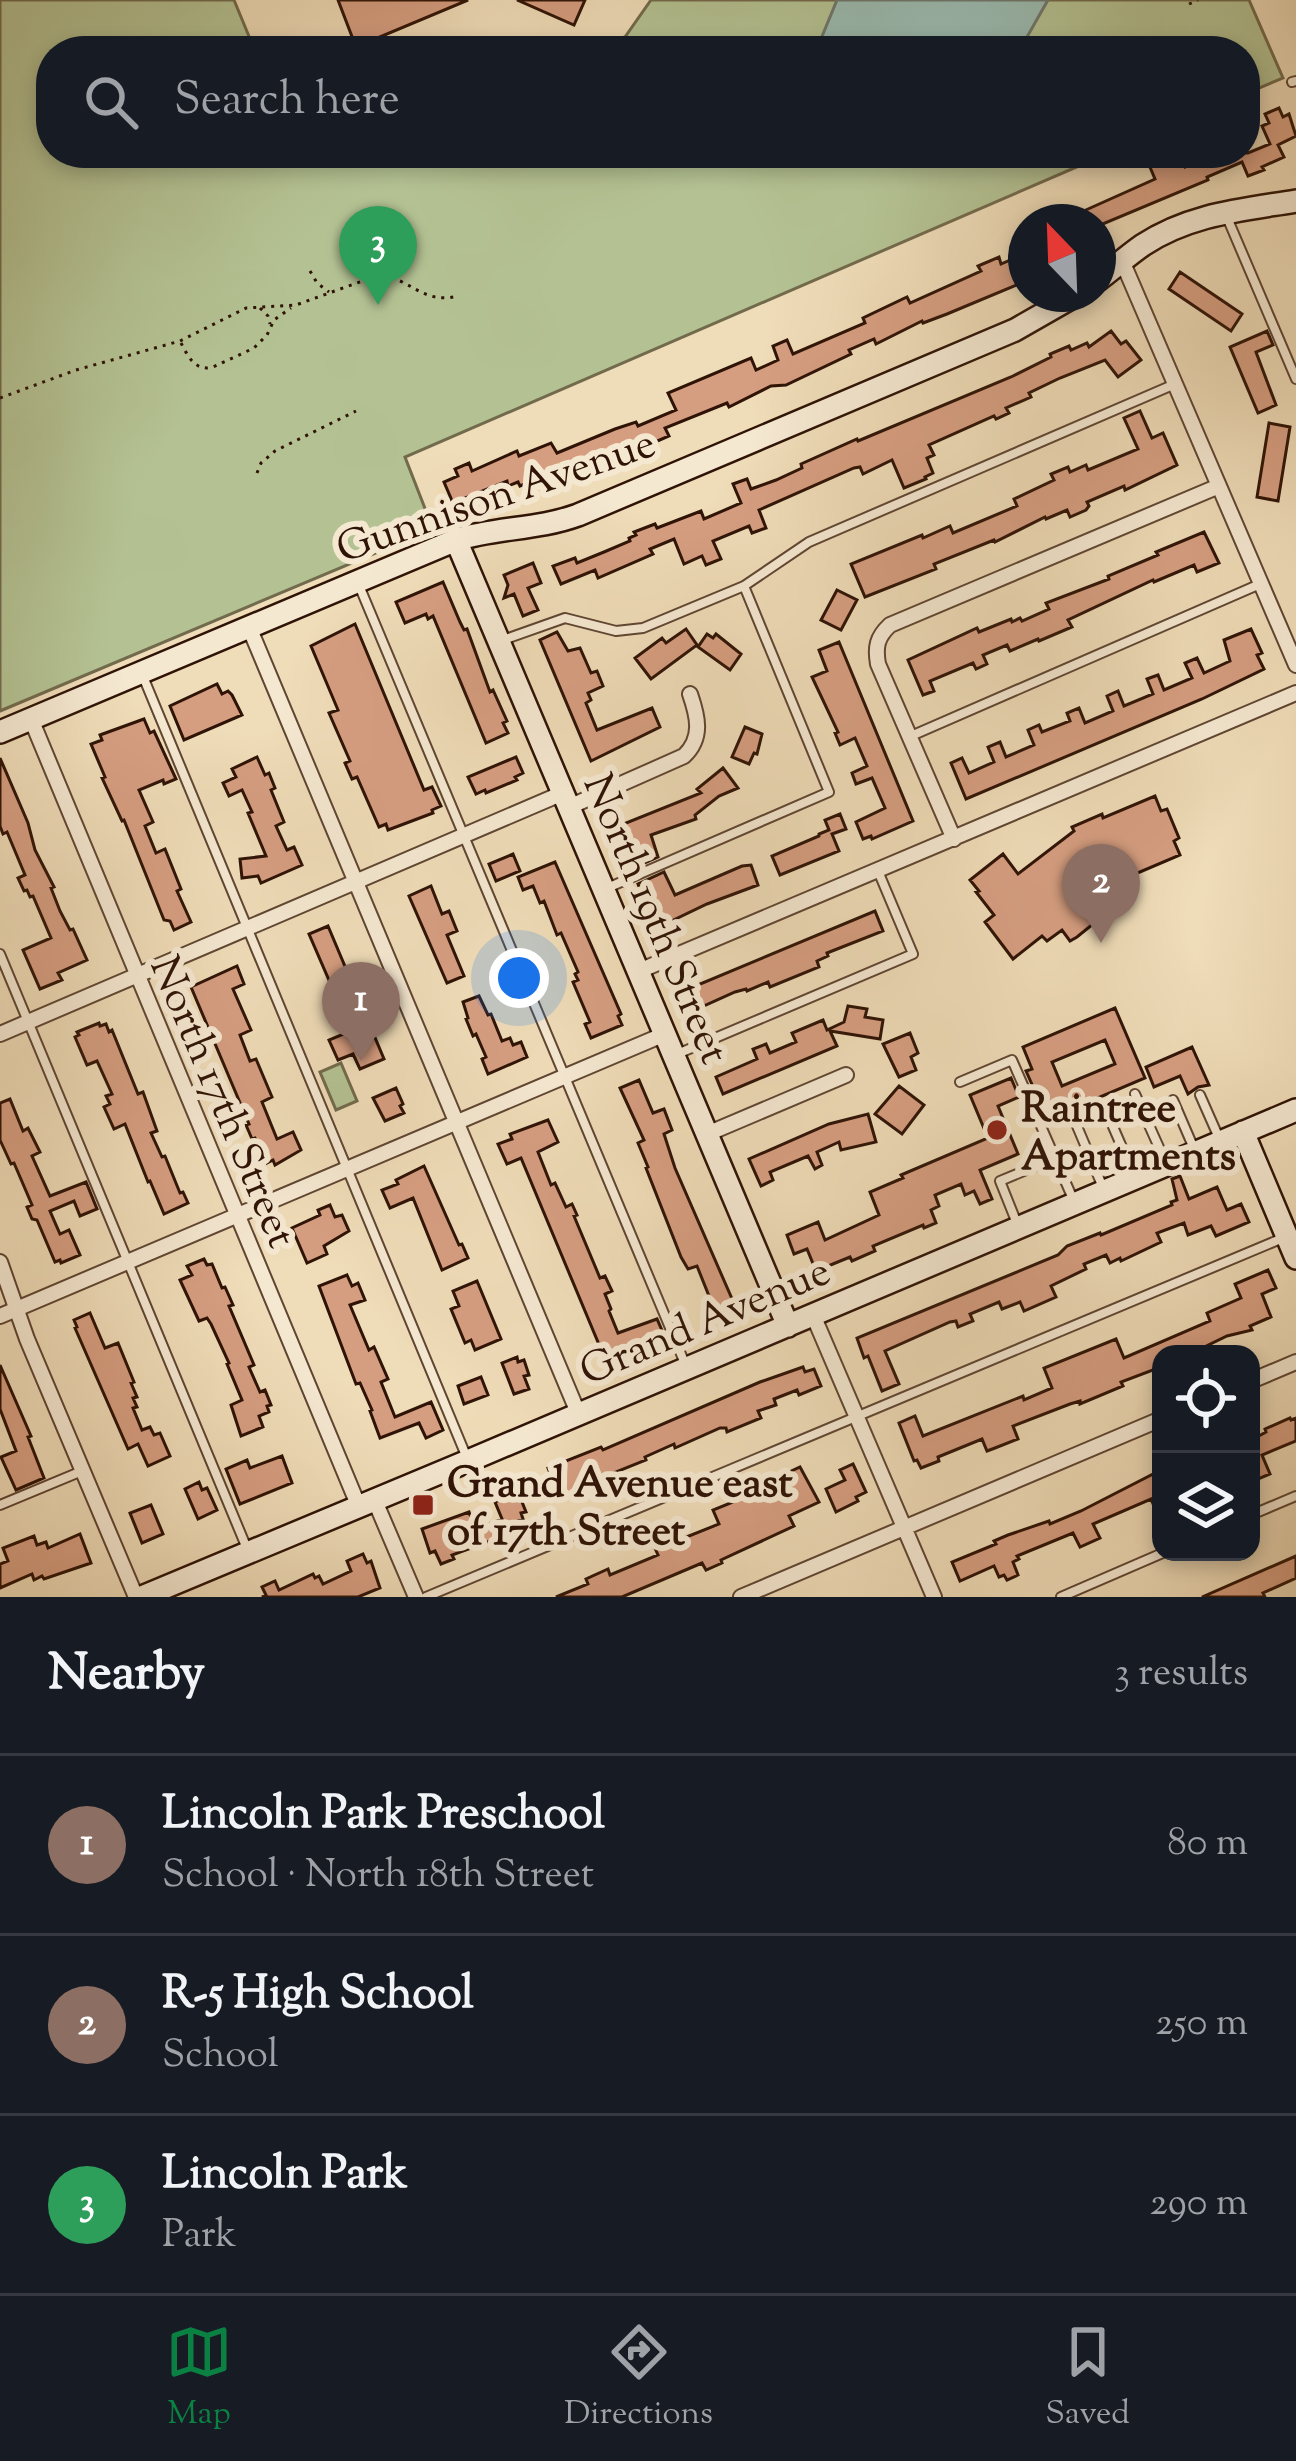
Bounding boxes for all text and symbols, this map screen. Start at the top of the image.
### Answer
search box [36,36,1260,168]
icon: search [78,69,144,135]
text: Search here [174,70,400,135]
north arrow [1008,204,1116,312]
pin: 3 [339,206,417,305]
street label: Gunnison Avenue [329,416,664,581]
street label: North 19th Street [565,766,742,1074]
pin: 2 [1062,844,1140,943]
street label: North 17th Street [132,948,309,1258]
your location [489,948,549,1008]
pin: 1 [322,962,400,1061]
place label: Raintree Apartments [1021,1081,1236,1189]
marker: Raintree Apartments [984,1117,1010,1143]
street label: Grand Avenue [571,1244,841,1403]
map controls [1152,1345,1260,1561]
button: locate [1152,1345,1260,1453]
button: layers [1152,1453,1260,1561]
place label: Grand Avenue east of 17th Street [447,1456,793,1564]
marker: Grand Avenue east of 17th Street [410,1492,436,1518]
text: Nearby [48,1639,205,1712]
text: 3 results [1114,1647,1248,1703]
text: Lincoln Park Preschool [162,1784,605,1849]
text: 1 [80,1817,94,1873]
text: 80 m [1167,1817,1248,1873]
text: School · North 18th Street [162,1849,594,1905]
text: R-5 High School [162,1964,474,2029]
text: 2 [78,1997,96,2053]
text: 250 m [1155,1997,1248,2053]
text: School [162,2029,279,2085]
text: Lincoln Park [162,2144,408,2209]
text: 3 [79,2177,95,2233]
text: 290 m [1150,2177,1248,2233]
text: Park [162,2209,237,2265]
tab: Map [166,2319,232,2439]
tab: Directions [564,2319,713,2439]
tab: Saved [1045,2319,1130,2439]

